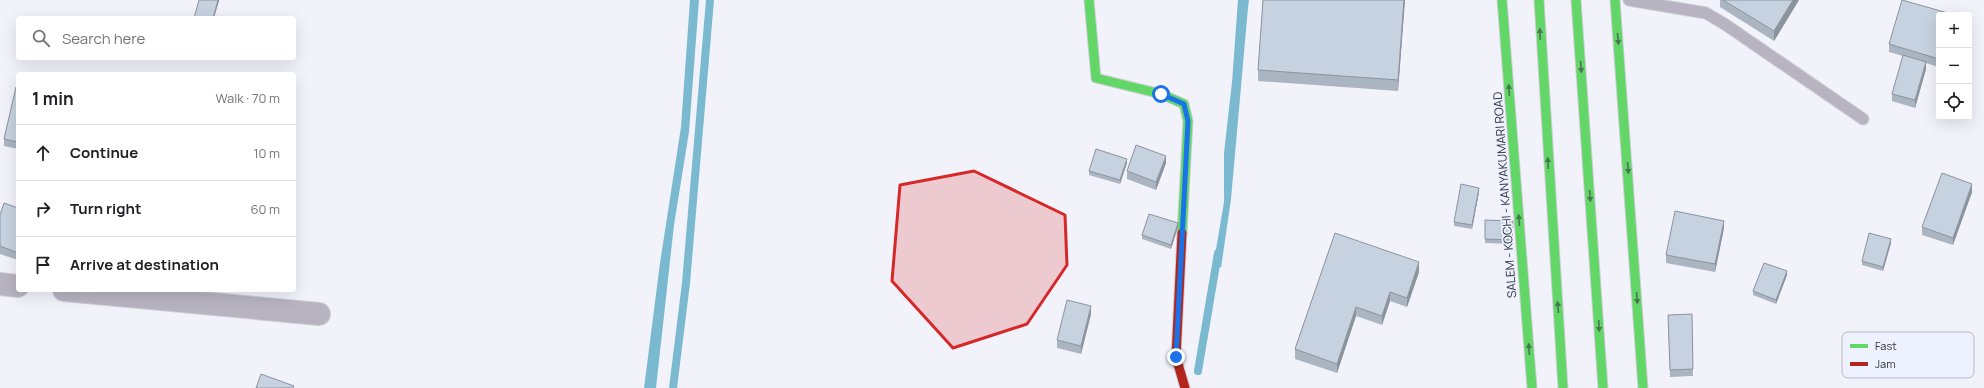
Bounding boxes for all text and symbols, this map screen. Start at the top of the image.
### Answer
map controls [1936,12,1972,120]
button: + [1936,12,1972,48]
search box [16,16,296,60]
icon: search [30,27,52,49]
text: Search here [62,28,145,49]
one-way arrow [1537,28,1544,40]
one-way arrow [1615,33,1621,45]
button: − [1936,48,1972,84]
one-way arrow [1577,61,1584,73]
one-way arrow [1505,84,1512,96]
button: locate [1936,84,1972,120]
route start [1152,85,1170,103]
text: 1 min [32,87,74,110]
text: Walk · 70 m [215,89,280,107]
street label: SALEM - KOCHI - KANYAKUMARI ROAD [1489,91,1520,299]
icon: ahead [32,142,54,164]
text: Continue [70,142,138,163]
text: 10 m [253,144,280,162]
one-way arrow [1545,157,1552,169]
one-way arrow [1625,162,1632,174]
one-way arrow [1587,190,1594,202]
icon: right [32,198,54,220]
text: Turn right [70,198,141,219]
text: 60 m [250,200,280,218]
one-way arrow [1515,213,1522,226]
icon: arrive [32,254,54,276]
text: Arrive at destination [70,254,219,275]
one-way arrow [1634,292,1641,304]
one-way arrow [1554,301,1561,313]
one-way arrow [1595,320,1602,332]
legend [1842,332,1974,378]
text: Fast [1875,338,1897,353]
one-way arrow [1525,343,1532,355]
route end [1167,348,1185,366]
text: Jam [1875,356,1896,371]

